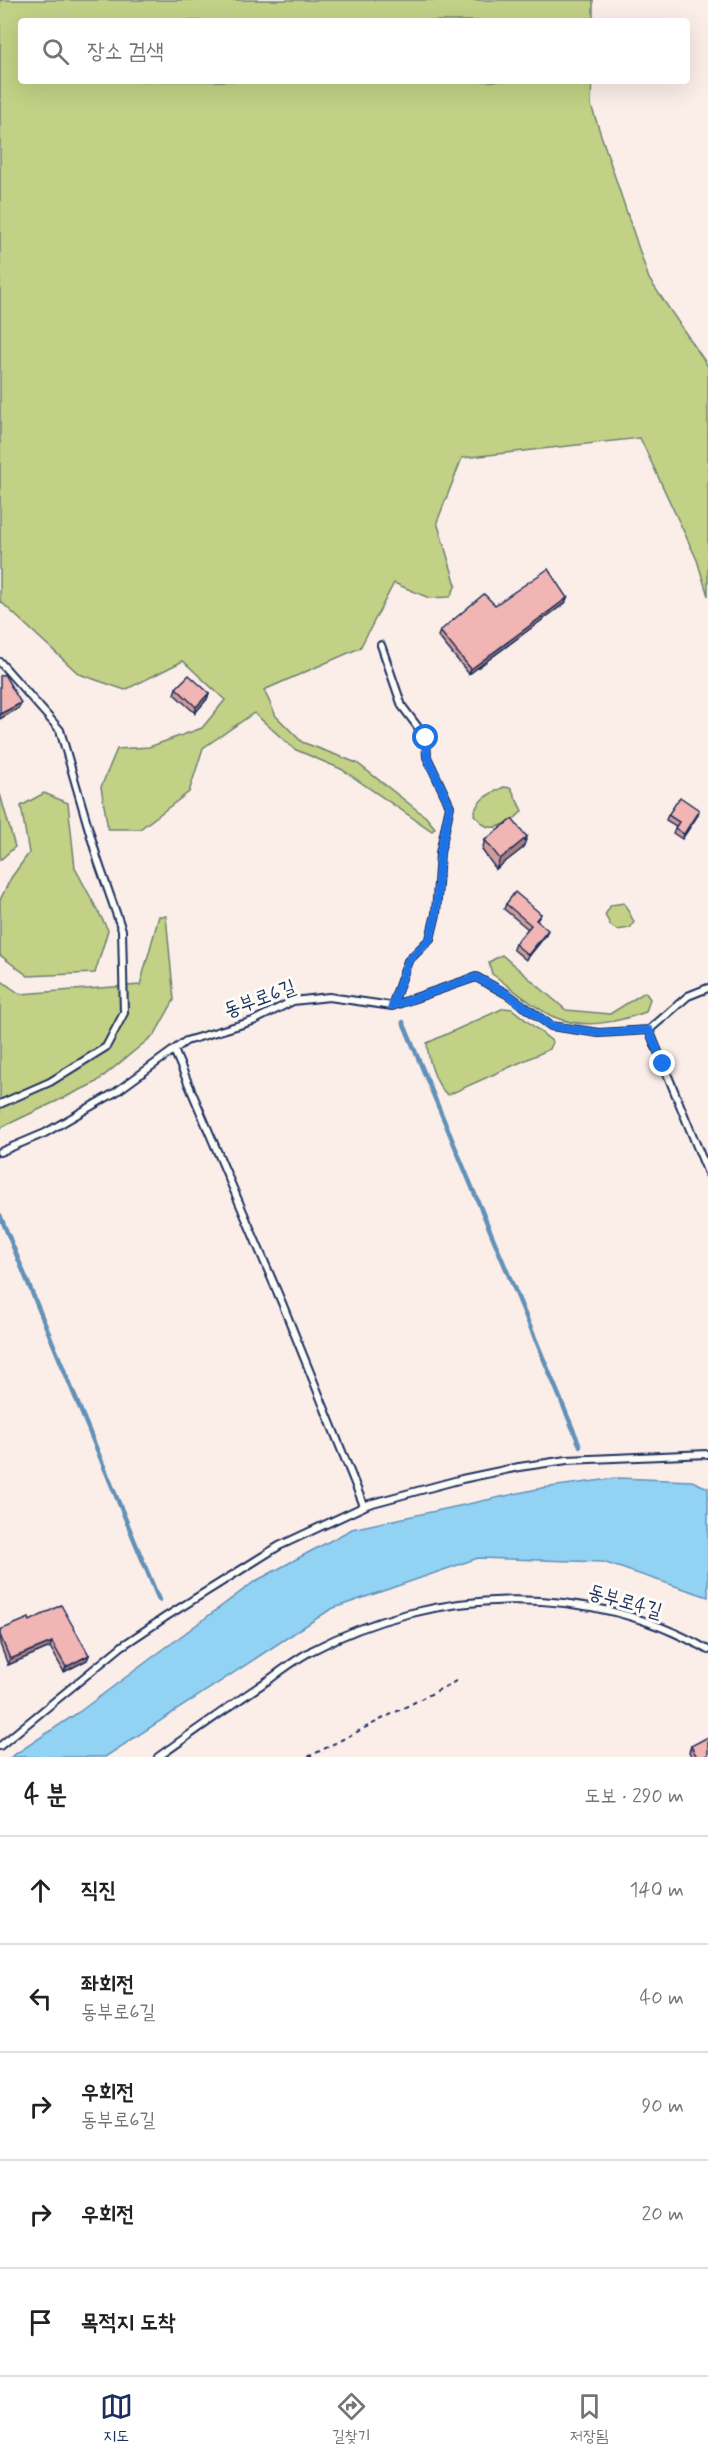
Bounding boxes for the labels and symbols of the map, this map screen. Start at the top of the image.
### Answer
route start [412,724,438,750]
street label: 동부로6길 [220,974,300,1024]
route end [649,1050,675,1076]
street label: 동부로4길 [585,1579,665,1625]

